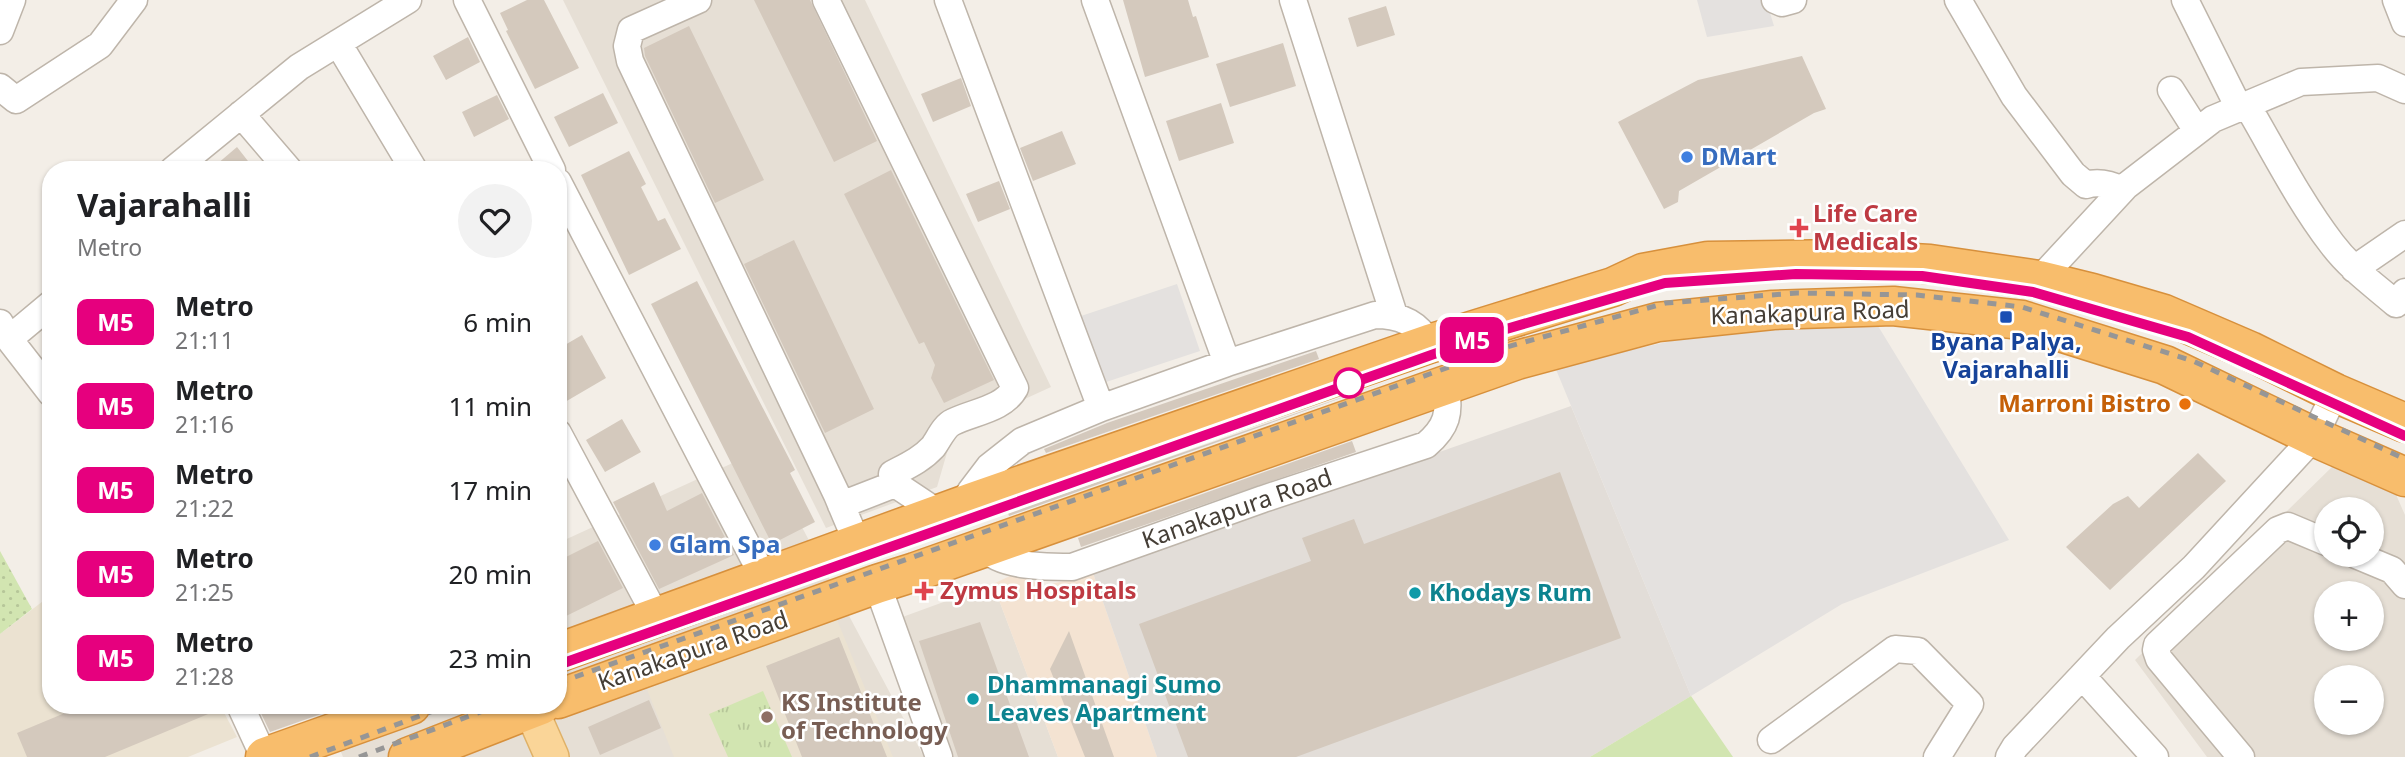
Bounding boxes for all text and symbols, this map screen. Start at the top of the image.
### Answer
place label: DMart [1701,139,1777,172]
marker: DMart [1679,149,1695,165]
text: Vajarahalli [77,182,252,227]
button: heart [458,184,532,258]
place label: Life Care Medicals [1813,196,1918,257]
marker: Life Care Medicals [1791,220,1807,236]
text: Metro [77,231,142,263]
text: Metro [175,288,254,324]
street label: Kanakapura Road [1710,292,1910,331]
text: 6 min [463,304,532,340]
text: M5 [97,305,134,338]
marker: Byana Palya, Vajarahalli [1998,309,2014,325]
line badge: M5 [1440,317,1504,363]
text: M5 [1454,323,1490,356]
text: 21:11 [175,324,234,356]
place label: Byana Palya, Vajarahalli [1930,324,2082,385]
unlabelled marker [1334,368,1364,398]
text: Metro [175,372,254,408]
place label: Marroni Bistro [1998,386,2171,419]
text: 11 min [448,388,532,424]
text: M5 [97,389,134,422]
marker: Marroni Bistro [2177,396,2193,412]
text: 21:16 [175,408,234,440]
text: Metro [175,456,254,492]
street label: Kanakapura Road [1137,460,1336,556]
text: 17 min [448,472,532,508]
text: M5 [97,473,134,506]
text: 21:22 [175,492,234,524]
map controls [2314,497,2384,735]
button: locate [2314,497,2384,567]
place label: Glam Spa [669,527,780,560]
marker: Glam Spa [647,537,663,553]
text: Metro [175,540,254,576]
text: 20 min [448,556,532,592]
text: M5 [97,557,134,590]
place label: Zymus Hospitals [940,573,1137,606]
place label: Khodays Rum [1429,575,1592,608]
text: 21:25 [175,576,234,608]
marker: Zymus Hospitals [914,581,934,601]
button: + [2314,581,2384,651]
marker: Khodays Rum [1407,585,1423,601]
street label: Kanakapura Road [593,602,792,698]
text: Metro [175,624,254,660]
text: 23 min [448,640,532,676]
text: M5 [97,641,134,674]
text: 21:28 [175,660,234,692]
button: − [2314,665,2384,735]
place label: Dhammanagi Sumo Leaves Apartment [987,667,1222,728]
place label: KS Institute of Technology [781,685,948,746]
marker: Dhammanagi Sumo Leaves Apartment [965,691,981,707]
marker: KS Institute of Technology [759,709,775,725]

